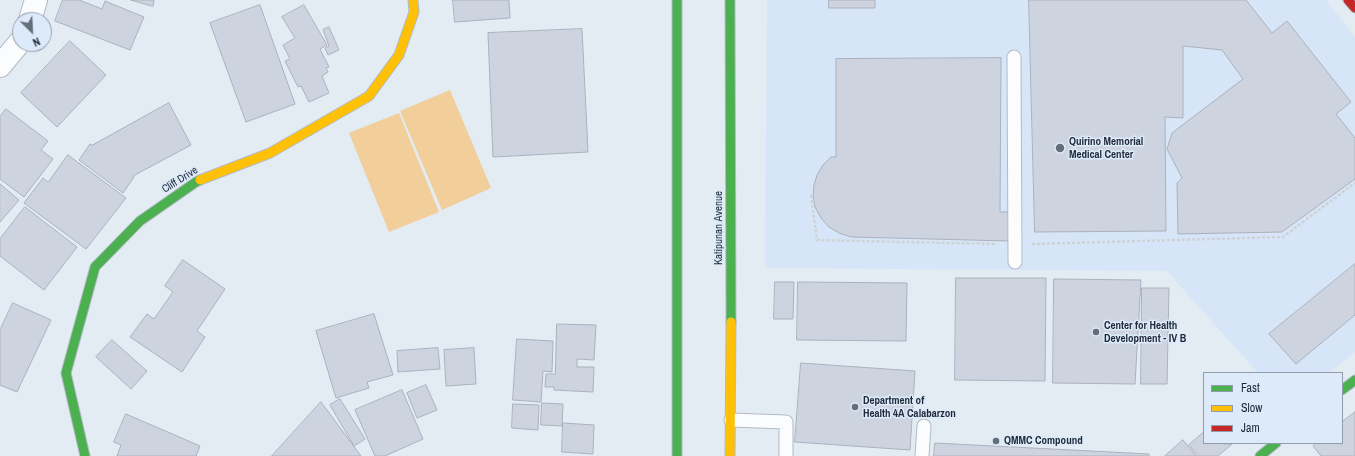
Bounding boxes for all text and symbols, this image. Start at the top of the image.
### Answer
north arrow [12,12,52,52]
text: N [31,34,42,50]
place label: Quirino Memorial Medical Center [1069,135,1143,161]
marker: Quirino Memorial Medical Center [1054,142,1066,154]
street label: Cliff Drive [160,164,200,196]
street label: Katipunan Avenue [712,191,726,265]
place label: Center for Health Development - IV B [1104,319,1186,345]
marker: Center for Health Development - IV B [1091,327,1101,337]
legend [1203,372,1343,444]
text: Fast [1241,380,1260,396]
place label: Department of Health 4A Calabarzon [863,394,956,420]
text: Slow [1241,400,1262,416]
marker: Department of Health 4A Calabarzon [850,402,860,412]
text: Jam [1241,420,1260,436]
place label: QMMC Compound [1004,434,1083,448]
marker: QMMC Compound [991,436,1001,446]

